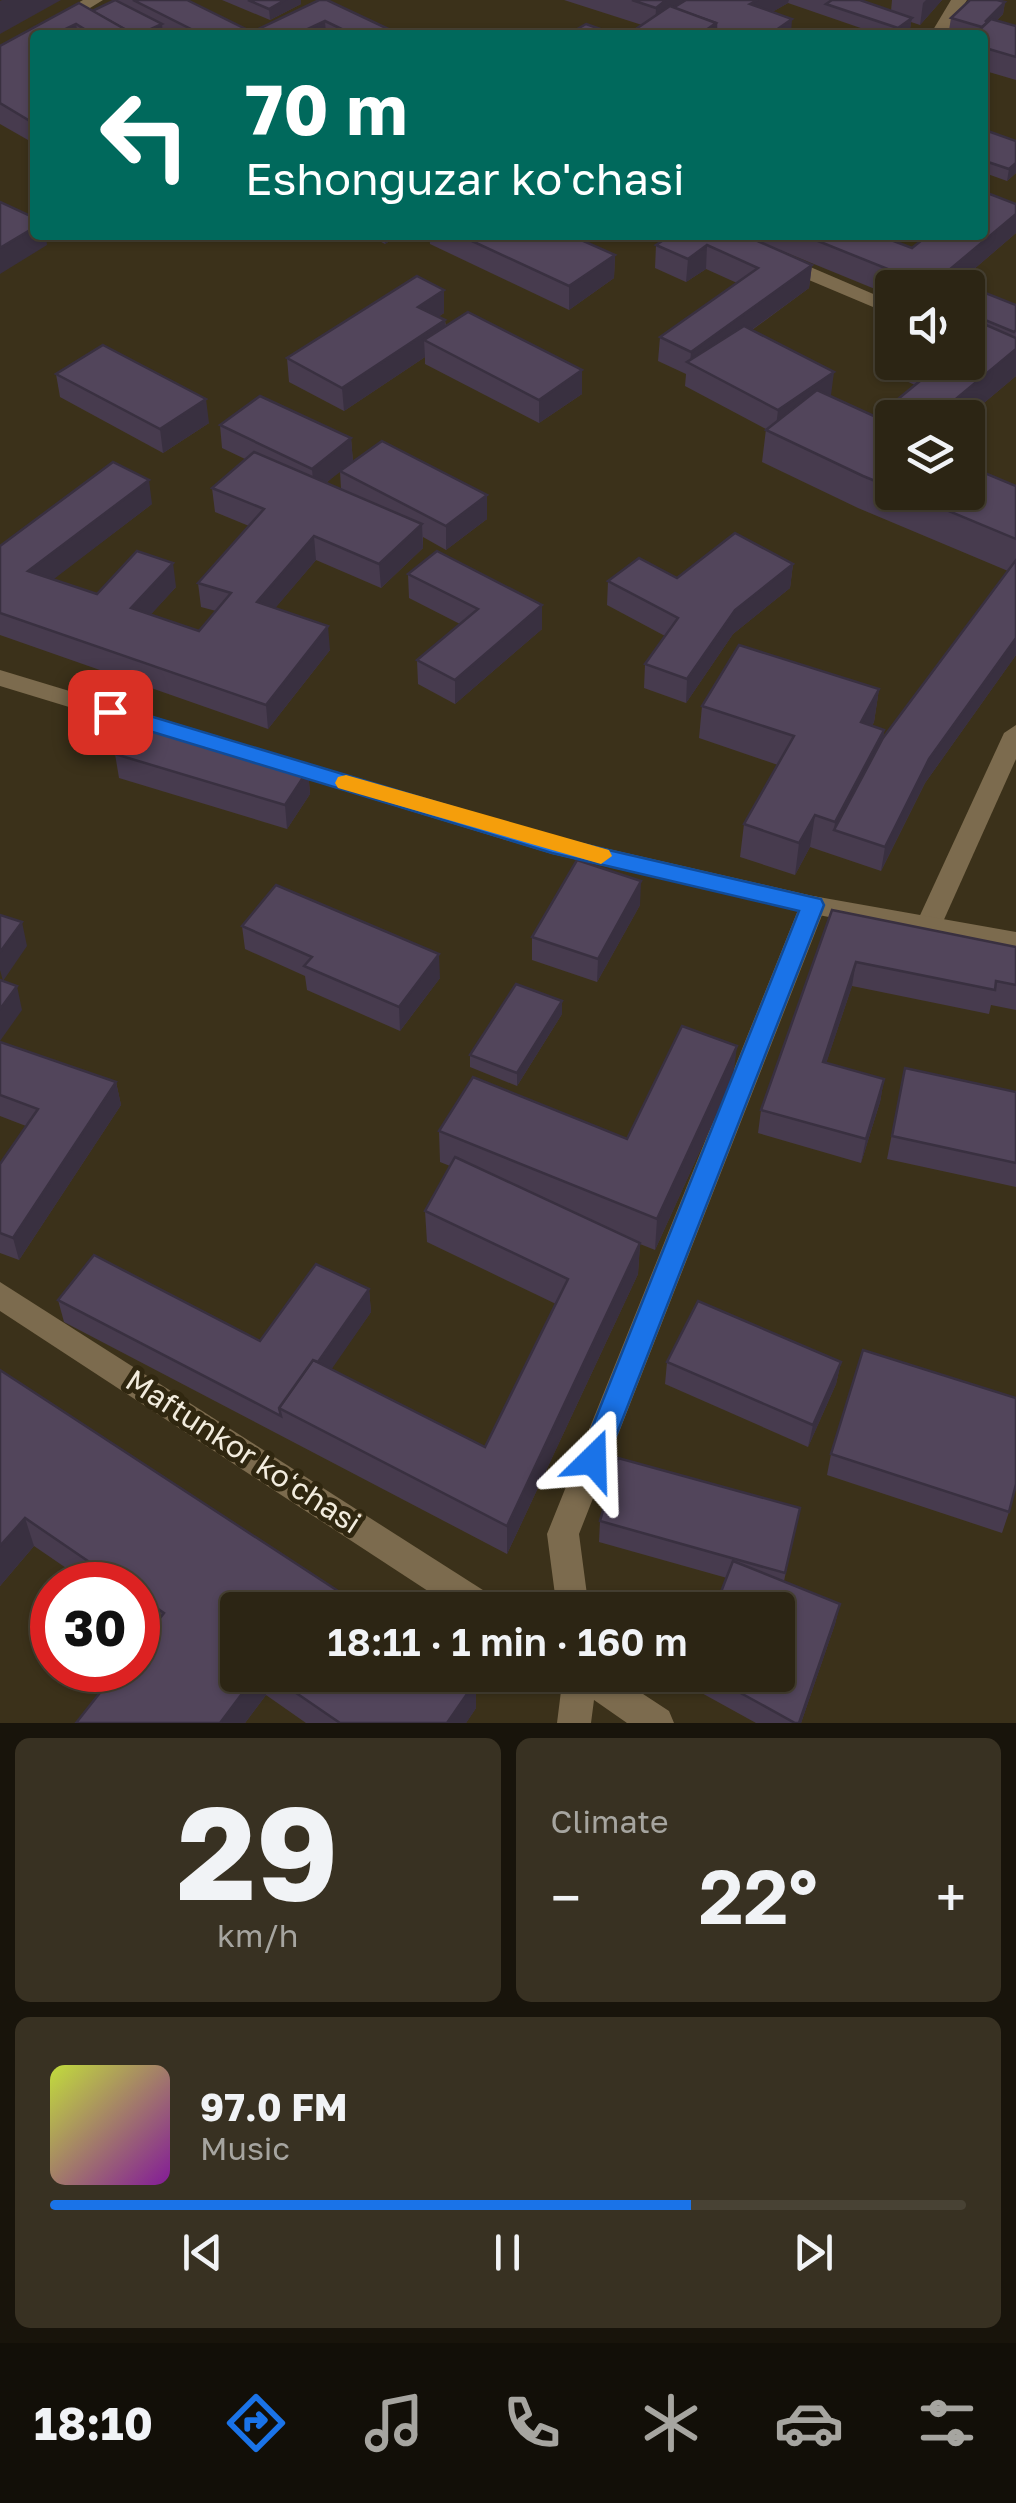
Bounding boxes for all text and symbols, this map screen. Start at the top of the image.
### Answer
text: 70 m [245,66,407,150]
icon: left [80,70,210,200]
text: Eshonguzar ko'chasi [245,151,685,205]
map controls [875,270,985,510]
button: sound [875,270,985,380]
button: layers [875,400,985,510]
pin [68,670,153,755]
icon: arrive [83,685,138,740]
street label: Maftunkor koʻchasi [119,1362,368,1541]
position arrow [541,1408,645,1512]
speed limit sign: 30 [30,1562,160,1692]
text: 18:11 · 1 min · 160 m [328,1619,687,1664]
text: 29 [177,1773,339,1929]
text: Climate [551,1802,669,1840]
text: 22° [699,1850,818,1941]
text: − [551,1864,581,1930]
text: + [936,1864,966,1930]
text: km/h [217,1916,298,1954]
text: 97.0 FM [200,2084,348,2129]
text: Music [200,2129,290,2167]
icon: previous [175,2225,230,2280]
icon: pause [480,2225,535,2280]
icon: next [786,2225,841,2280]
icon: directions [221,2388,291,2458]
icon: music [359,2388,429,2458]
icon: phone [497,2388,567,2458]
icon: climate [636,2388,706,2458]
icon: car [774,2388,844,2458]
icon: filters [912,2388,982,2458]
text: 18:10 [34,2396,153,2450]

